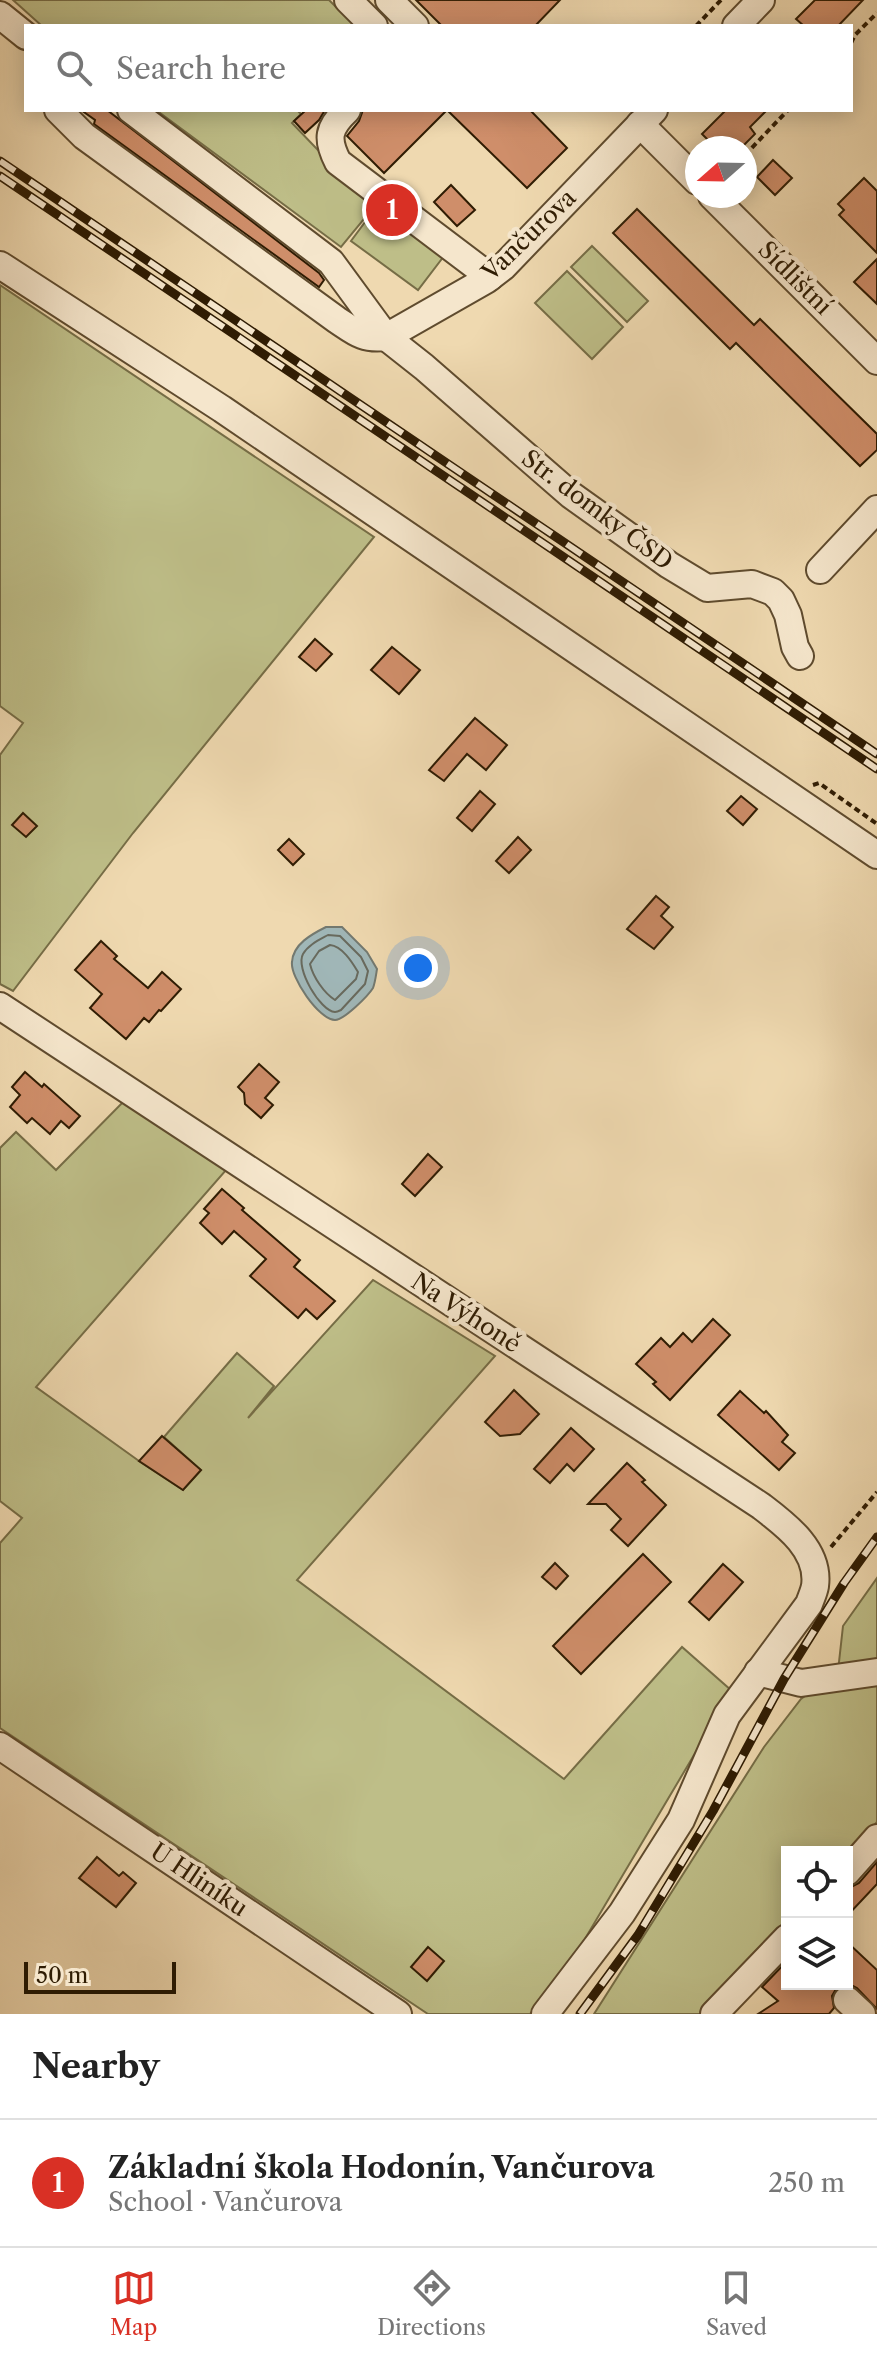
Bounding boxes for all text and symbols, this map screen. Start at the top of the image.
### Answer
search box [24,24,853,112]
icon: search [52,46,96,90]
text: Search here [116,50,286,87]
north arrow [685,136,757,208]
pin: 1 [366,180,418,240]
street label: Vančurova [475,183,582,287]
street label: Sídlištní [753,235,838,320]
street label: Str. domky ČSD [516,443,679,576]
your location [398,948,438,988]
street label: Na Výhoně [406,1267,526,1359]
street label: U Hliníku [145,1837,254,1923]
map controls [781,1846,853,1990]
button: locate [781,1846,853,1918]
button: layers [781,1918,853,1990]
scale bar [24,1958,176,1994]
text: 50 m [36,1962,88,1989]
text: Nearby [32,2045,160,2087]
text: Základní škola Hodonín, Vančurova [108,2149,655,2186]
text: 1 [52,2167,64,2199]
text: 250 m [768,2167,845,2199]
text: School · Vančurova [108,2186,342,2218]
tab: Map [110,2266,157,2341]
tab: Directions [377,2266,486,2341]
tab: Saved [706,2266,767,2341]

